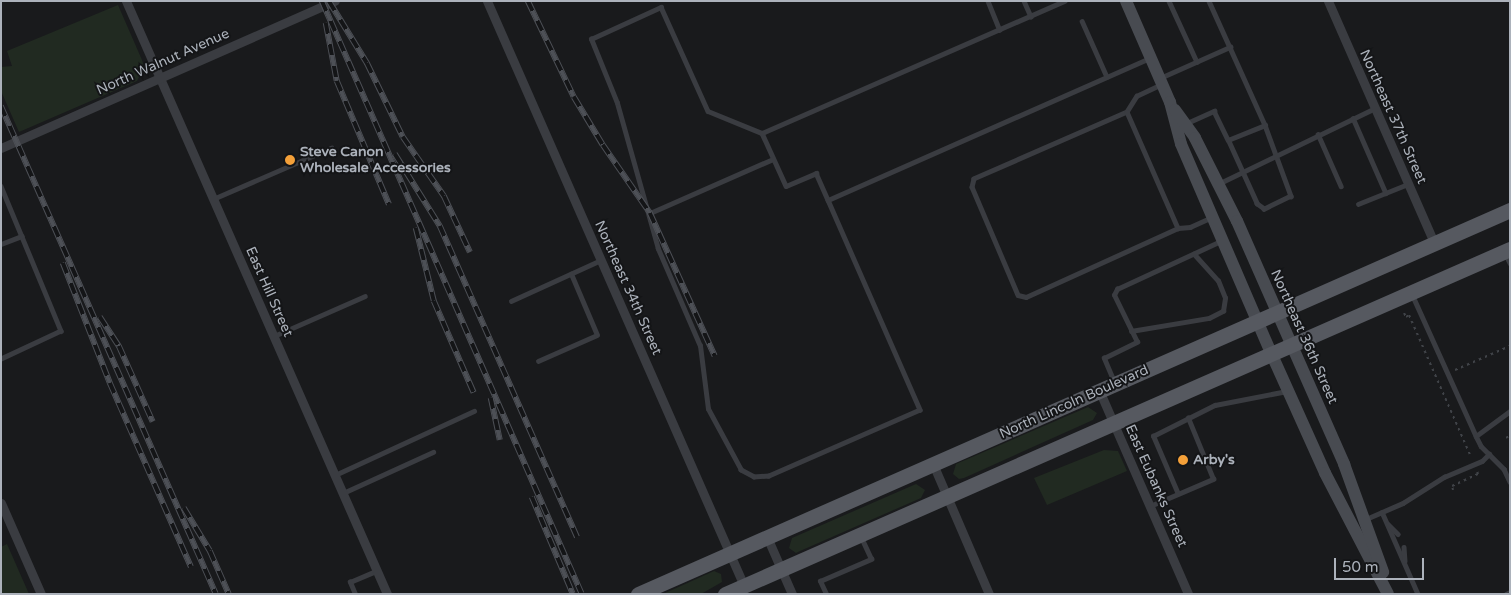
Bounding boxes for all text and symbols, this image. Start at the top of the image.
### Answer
street label: North Walnut Avenue [94,25,232,99]
street label: Northeast 37th Street [1356,47,1430,187]
place label: Steve Canon Wholesale Accessories [300,144,451,176]
marker: Steve Canon Wholesale Accessories [284,154,296,166]
street label: Northeast 34th Street [591,218,665,358]
street label: East Hill Street [242,244,296,340]
street label: Northeast 36th Street [1267,267,1341,407]
street label: North Lincoln Boulevard [997,362,1151,442]
street label: East Eubanks Street [1121,422,1191,550]
place label: Arby's [1193,452,1235,468]
marker: Arby's [1177,454,1189,466]
scale bar [1336,548,1426,580]
text: 50 m [1342,558,1379,576]

